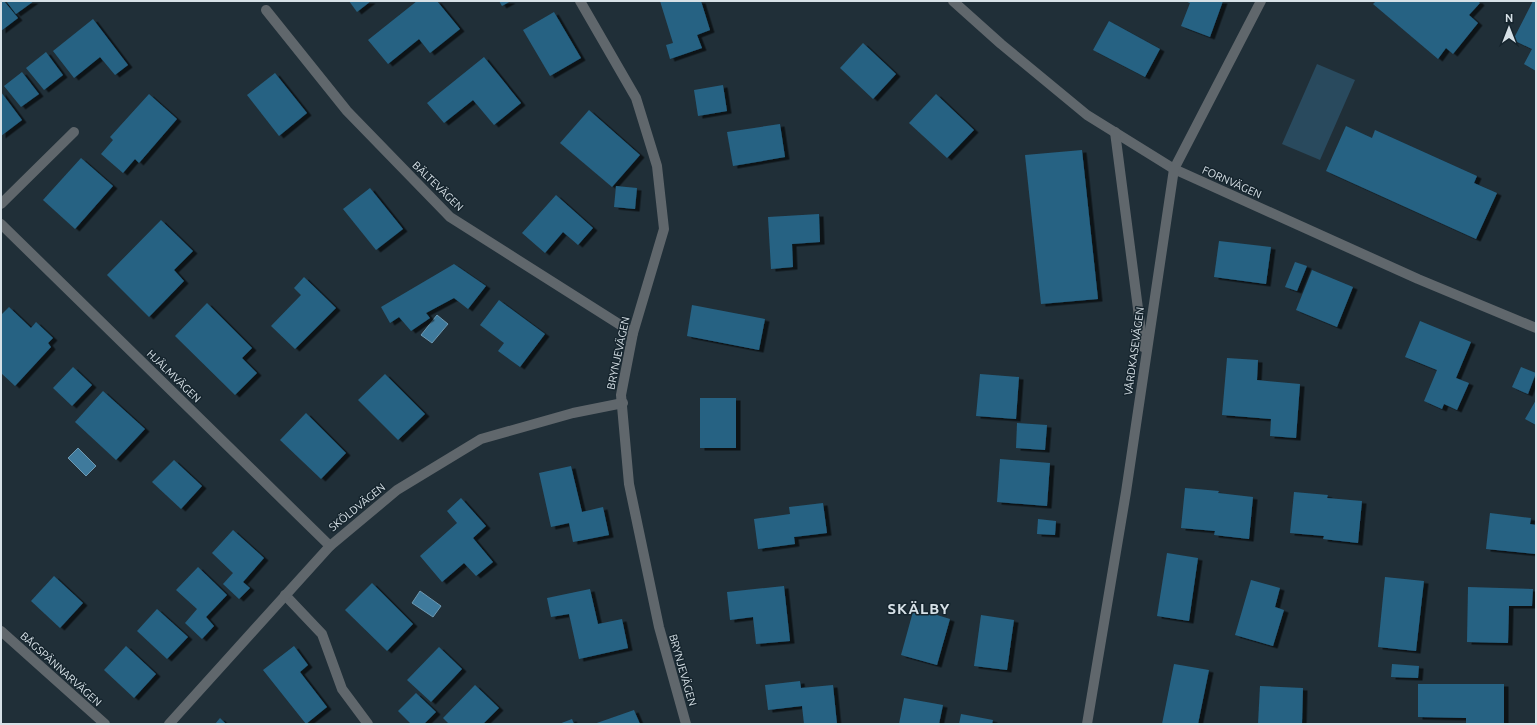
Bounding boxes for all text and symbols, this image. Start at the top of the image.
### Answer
north arrow [1489,8,1529,48]
text: N [1505,12,1513,24]
street label: BÄLTEVÄGEN [410,159,466,213]
street label: FORNVÄGEN [1200,164,1264,200]
street label: VÅRDKASEVÄGEN [1122,306,1146,396]
street label: BRYNJEVÄGEN [604,315,632,391]
street label: HJÄLMVÄGEN [145,347,203,405]
street label: SKÖLDVÄGEN [327,481,387,533]
district label: SKÄLBY [888,600,950,617]
street label: BÅGSPÄNNARVÄGEN [18,629,104,709]
street label: BRYNJEVÄGEN [667,633,699,707]

